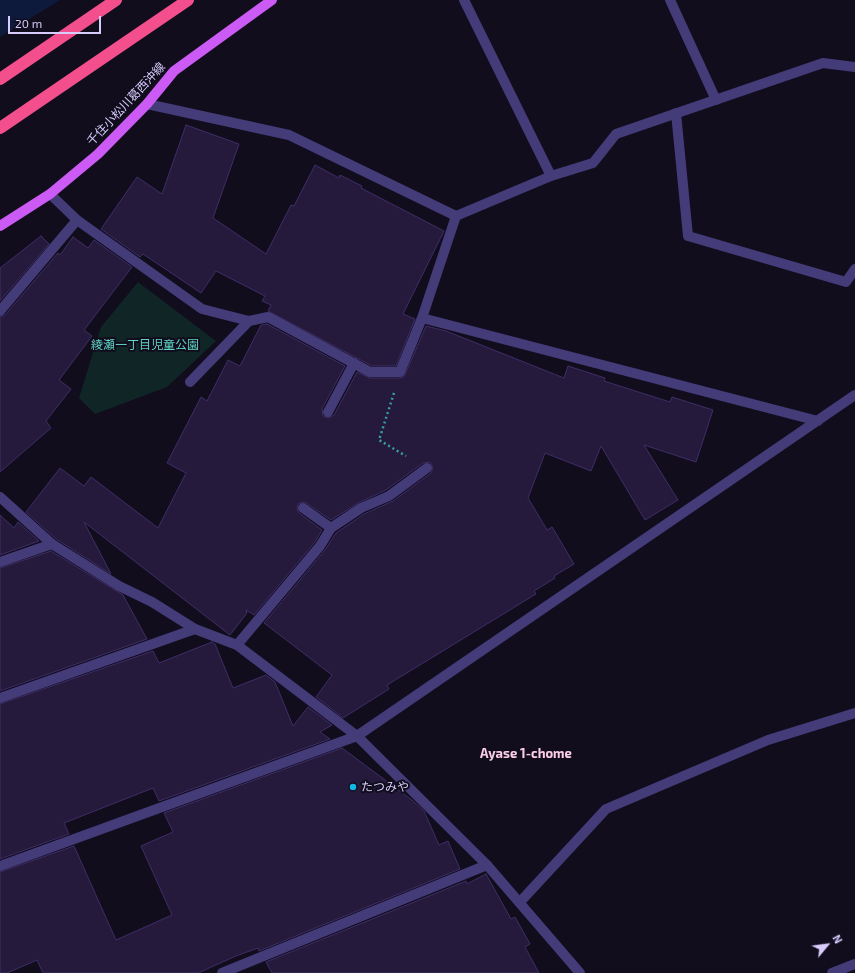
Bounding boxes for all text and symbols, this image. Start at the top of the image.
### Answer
scale bar [10,8,103,34]
text: 20 m [15,16,42,30]
street label: 千住小松川葛西沖線 [84,60,168,148]
park label: 綾瀬一丁目児童公園 [91,338,199,352]
district label: Ayase 1-chome [480,746,572,762]
place label: たつみや [361,780,409,794]
marker: たつみや [348,782,358,792]
north arrow [807,925,847,965]
text: N [830,932,846,946]

